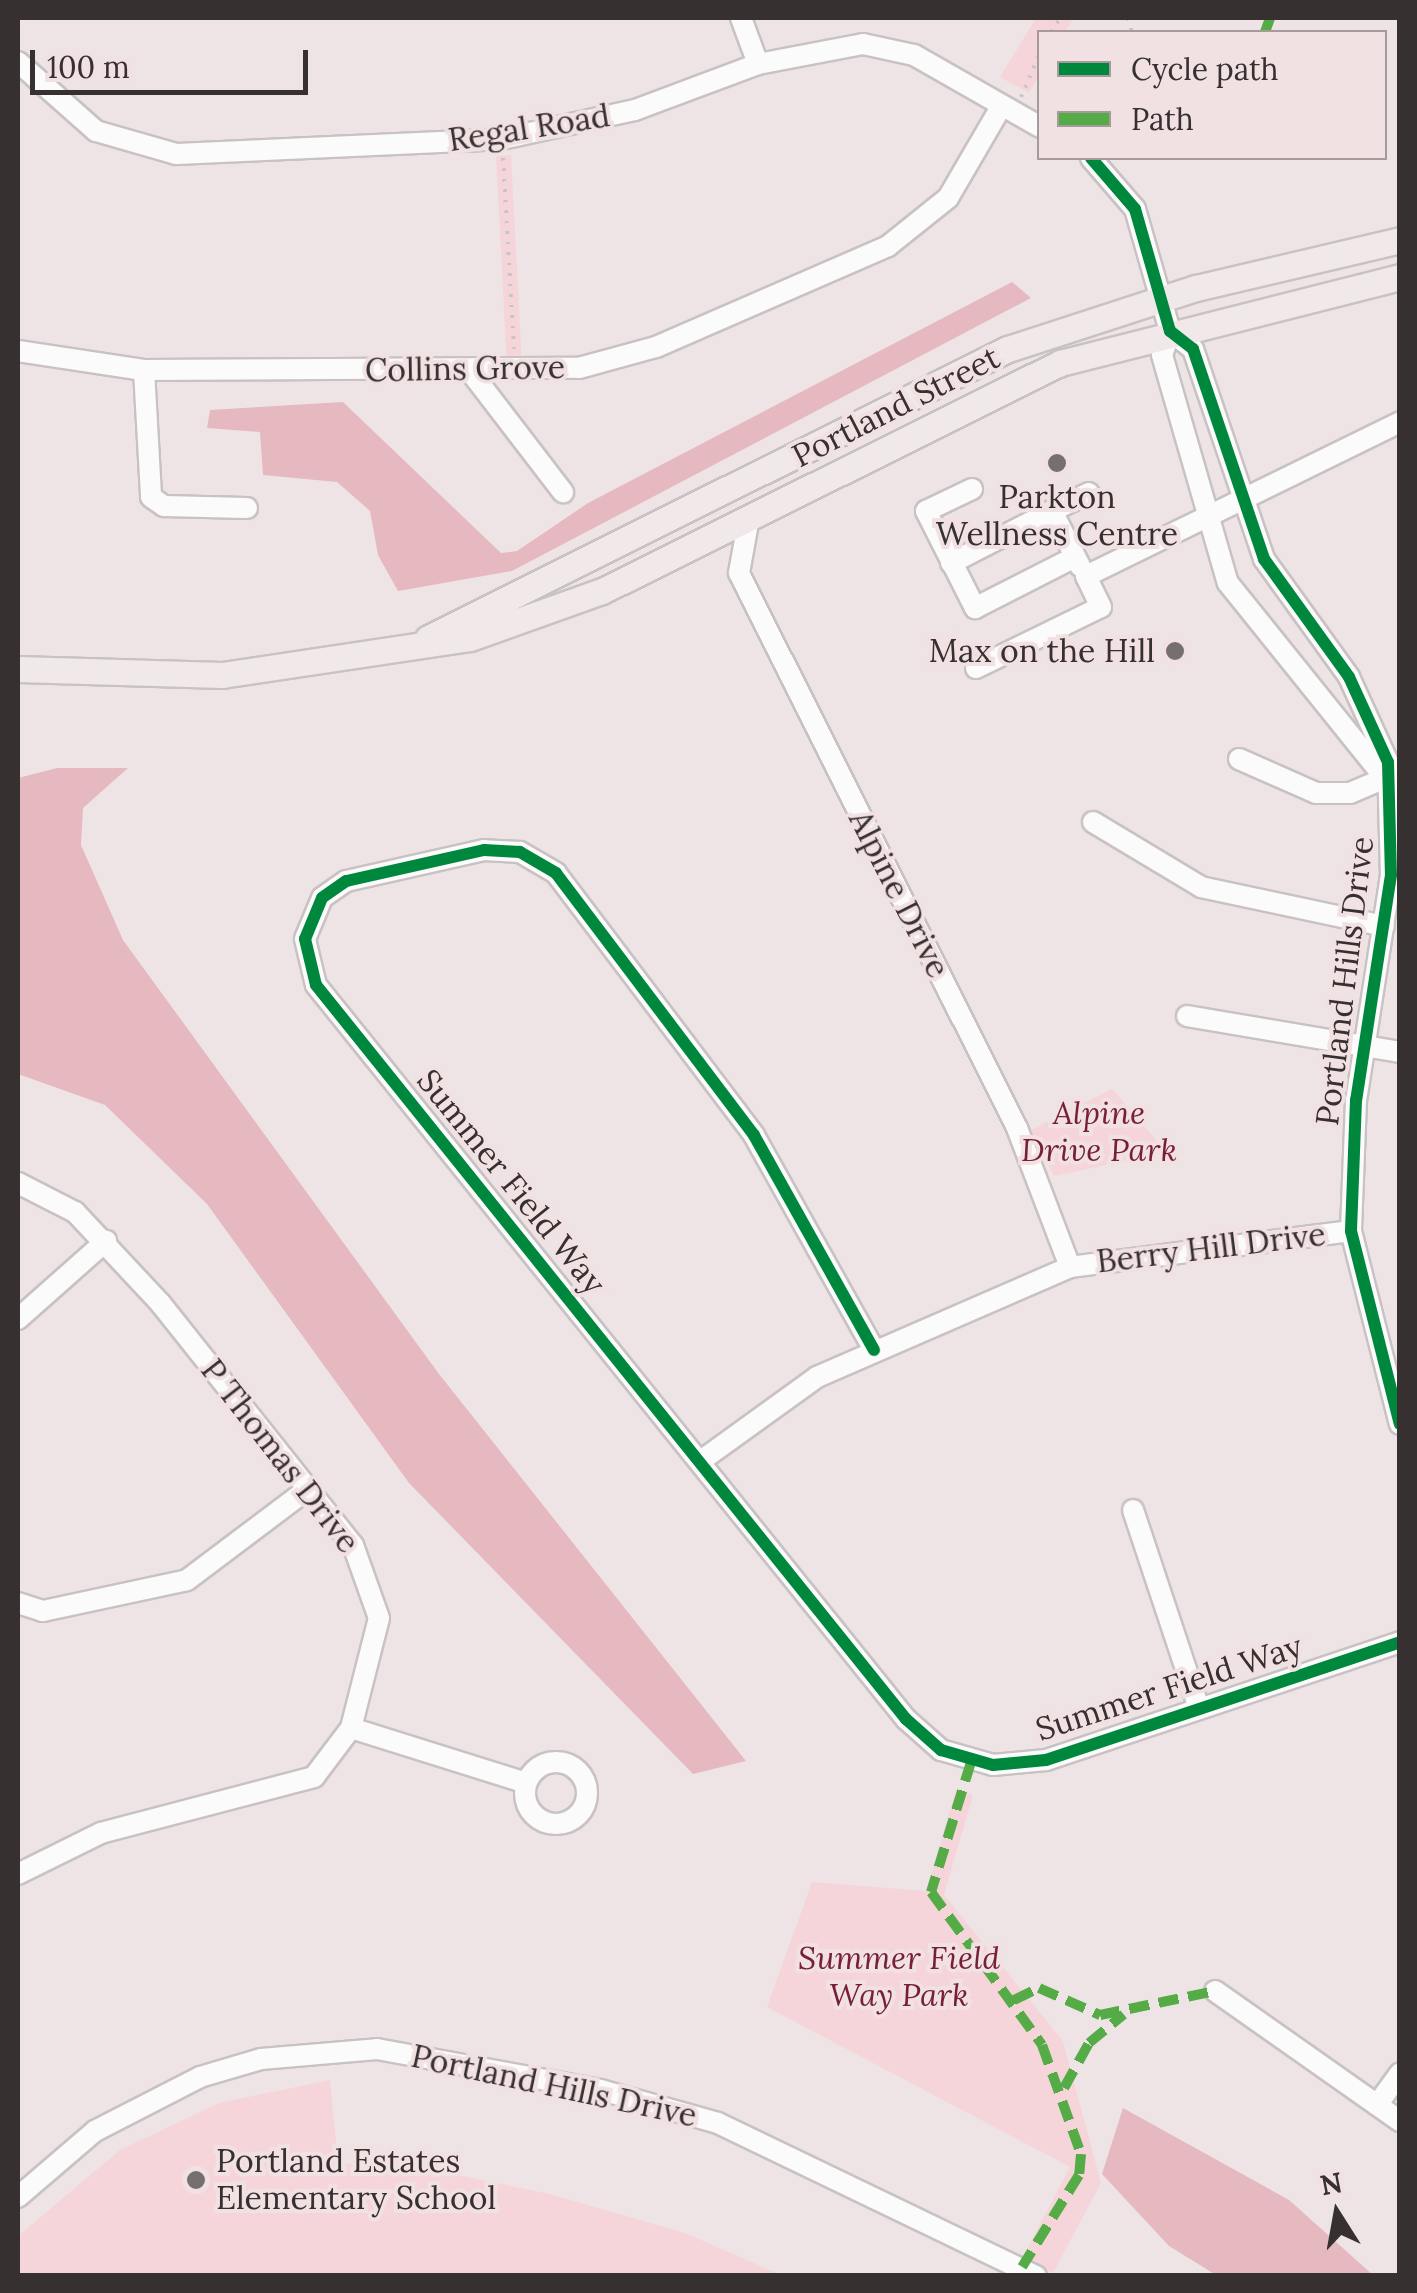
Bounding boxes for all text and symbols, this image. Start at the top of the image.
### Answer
scale bar [35,30,312,92]
legend [1037,30,1387,160]
text: 100 m [47,48,130,86]
text: Cycle path [1131,50,1279,88]
street label: Regal Road [446,96,612,160]
text: Path [1131,100,1194,138]
street label: Portland Street [786,338,1006,476]
street label: Collins Grove [365,348,565,390]
marker: Parkton Wellness Centre [1046,452,1068,474]
place label: Parkton Wellness Centre [936,479,1178,554]
place label: Max on the Hill [929,632,1155,670]
marker: Max on the Hill [1164,640,1186,662]
street label: Alpine Drive [841,804,957,984]
street label: Portland Hills Drive [1308,834,1382,1128]
street label: Summer Field Way [409,1062,613,1302]
park label: Alpine Drive Park [1021,1095,1177,1170]
street label: Berry Hill Drive [1094,1215,1328,1281]
street label: P Thomas Drive [193,1352,367,1560]
street label: Summer Field Way [1031,1627,1307,1749]
park label: Summer Field Way Park [798,1940,1000,2015]
street label: Portland Hills Drive [408,2037,700,2135]
place label: Portland Estates Elementary School [216,2143,496,2218]
north arrow [1287,2163,1387,2263]
text: N [1317,2164,1345,2203]
marker: Portland Estates Elementary School [185,2169,207,2191]

